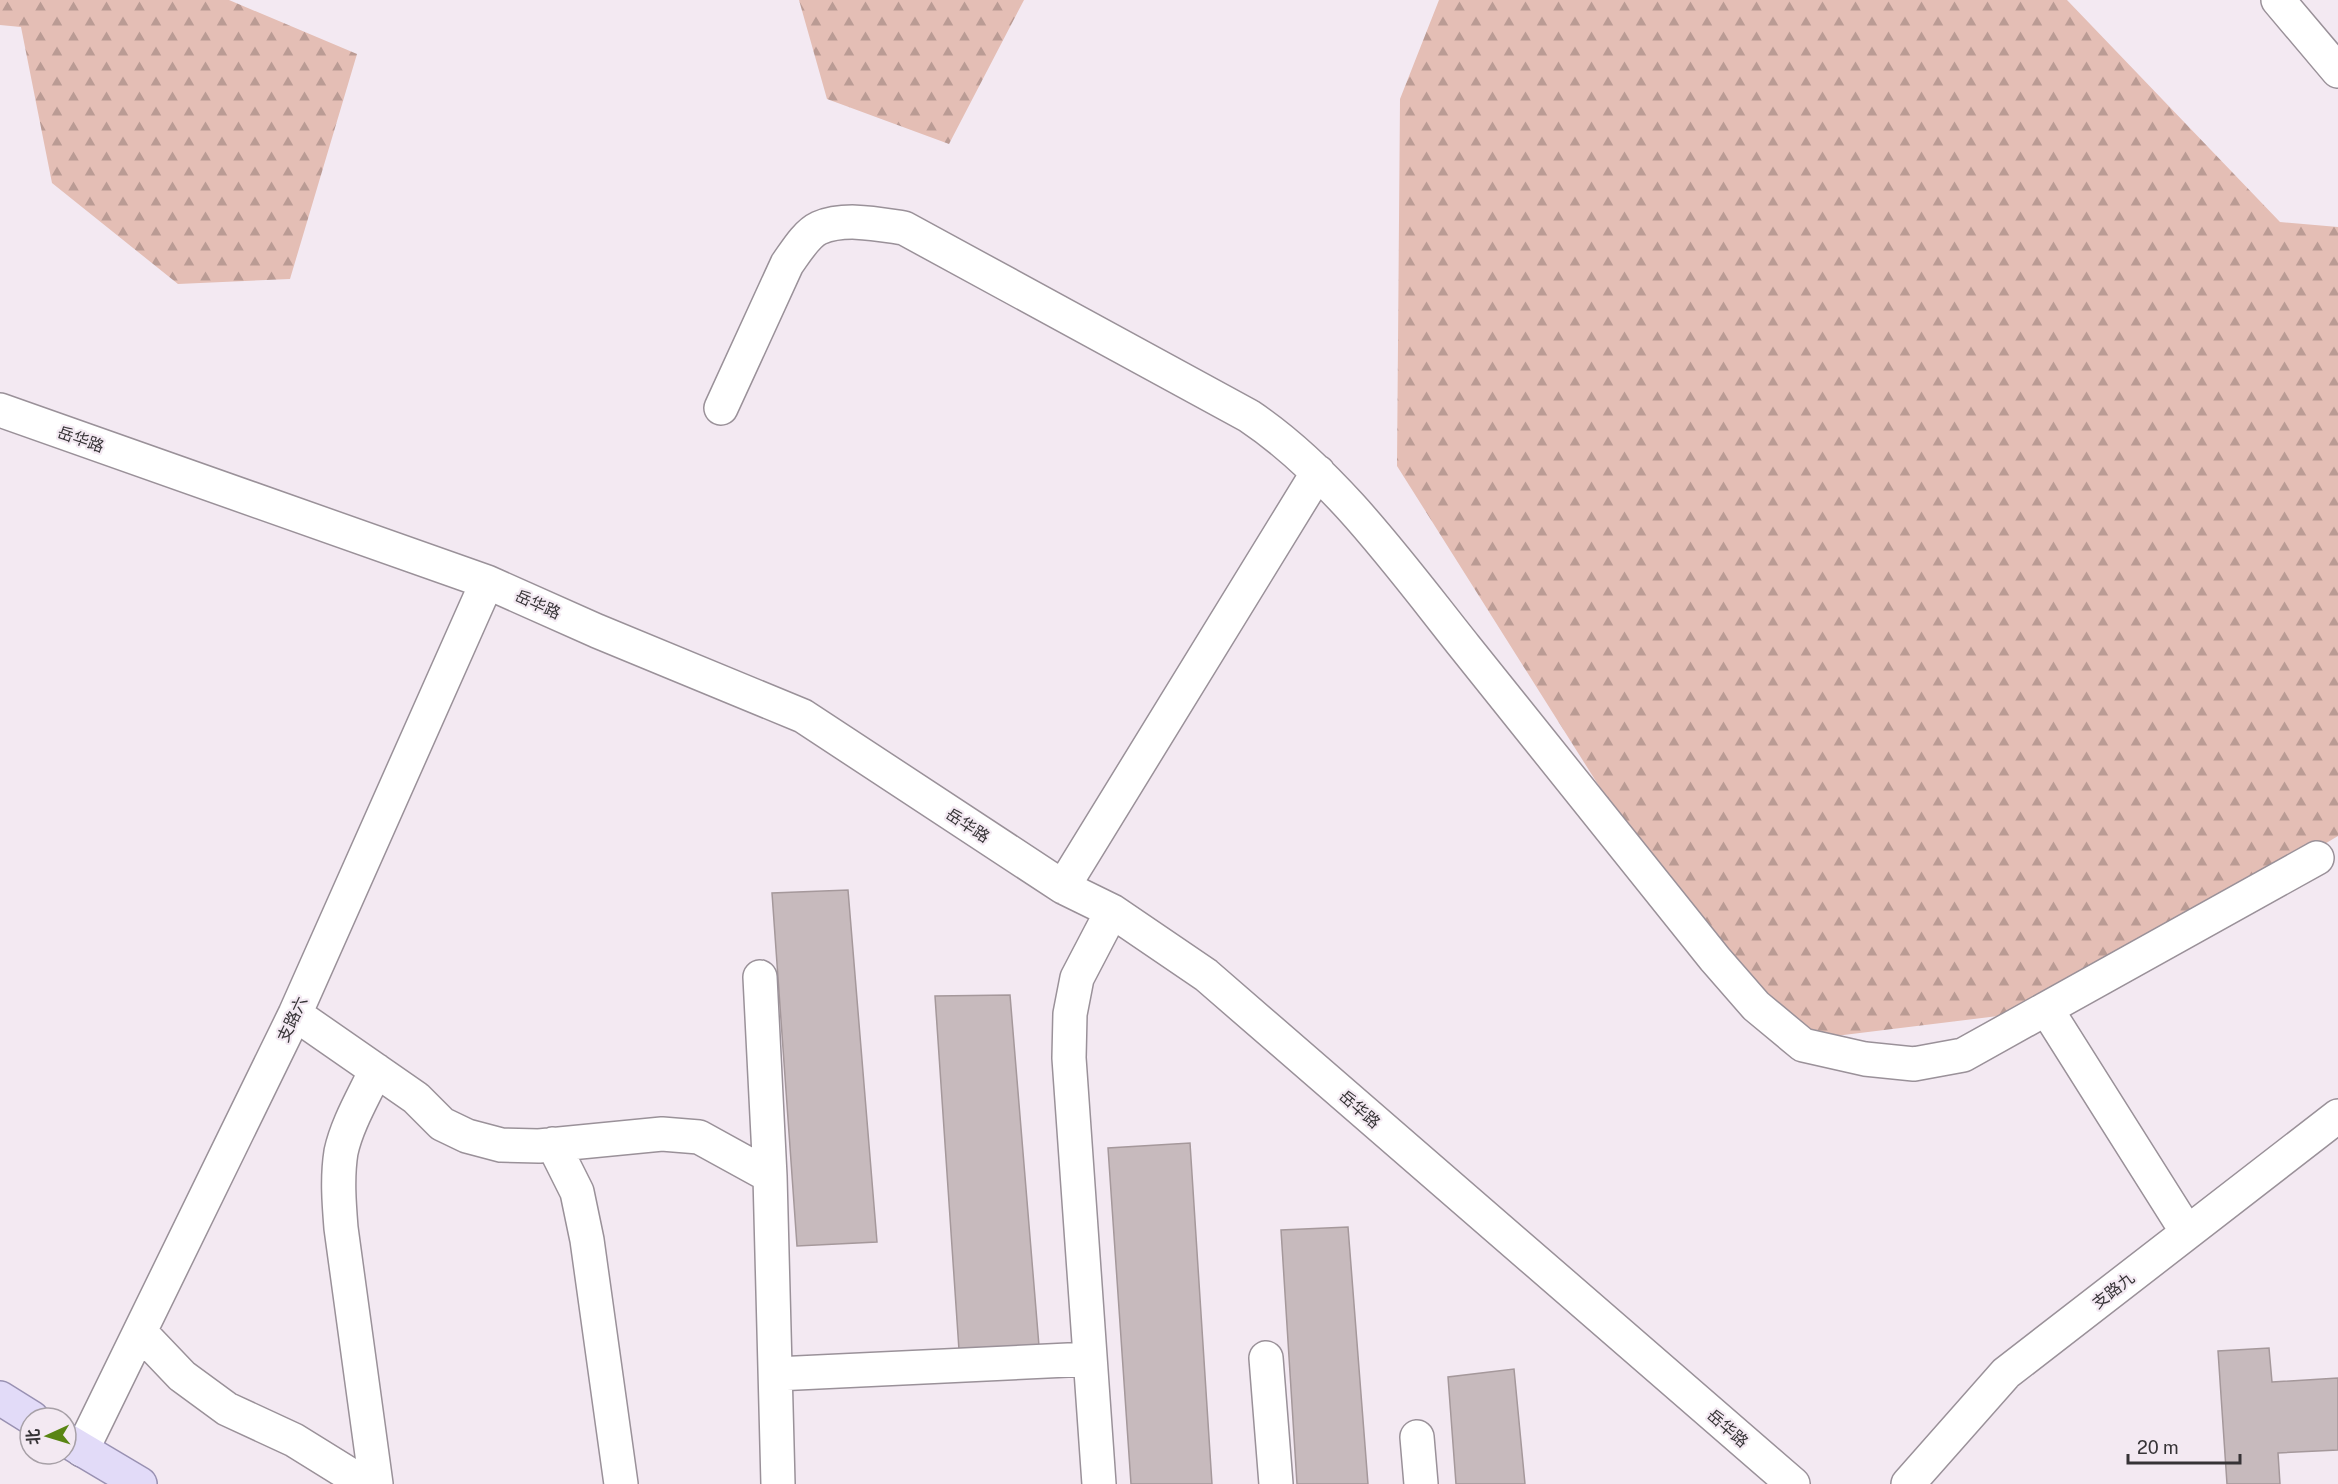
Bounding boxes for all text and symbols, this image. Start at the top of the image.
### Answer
street label: 岳华路 [55,423,107,456]
street label: 岳华路 [512,586,564,623]
street label: 岳华路 [942,804,993,846]
street label: 支路六 [274,993,311,1045]
street label: 岳华路 [1335,1086,1384,1132]
street label: 支路九 [2089,1268,2138,1313]
street label: 岳华路 [1703,1405,1752,1451]
north arrow [18,1406,78,1466]
scale bar [2128,1427,2240,1465]
text: 北 [23,1428,44,1446]
text: 20 m [2137,1437,2179,1458]

